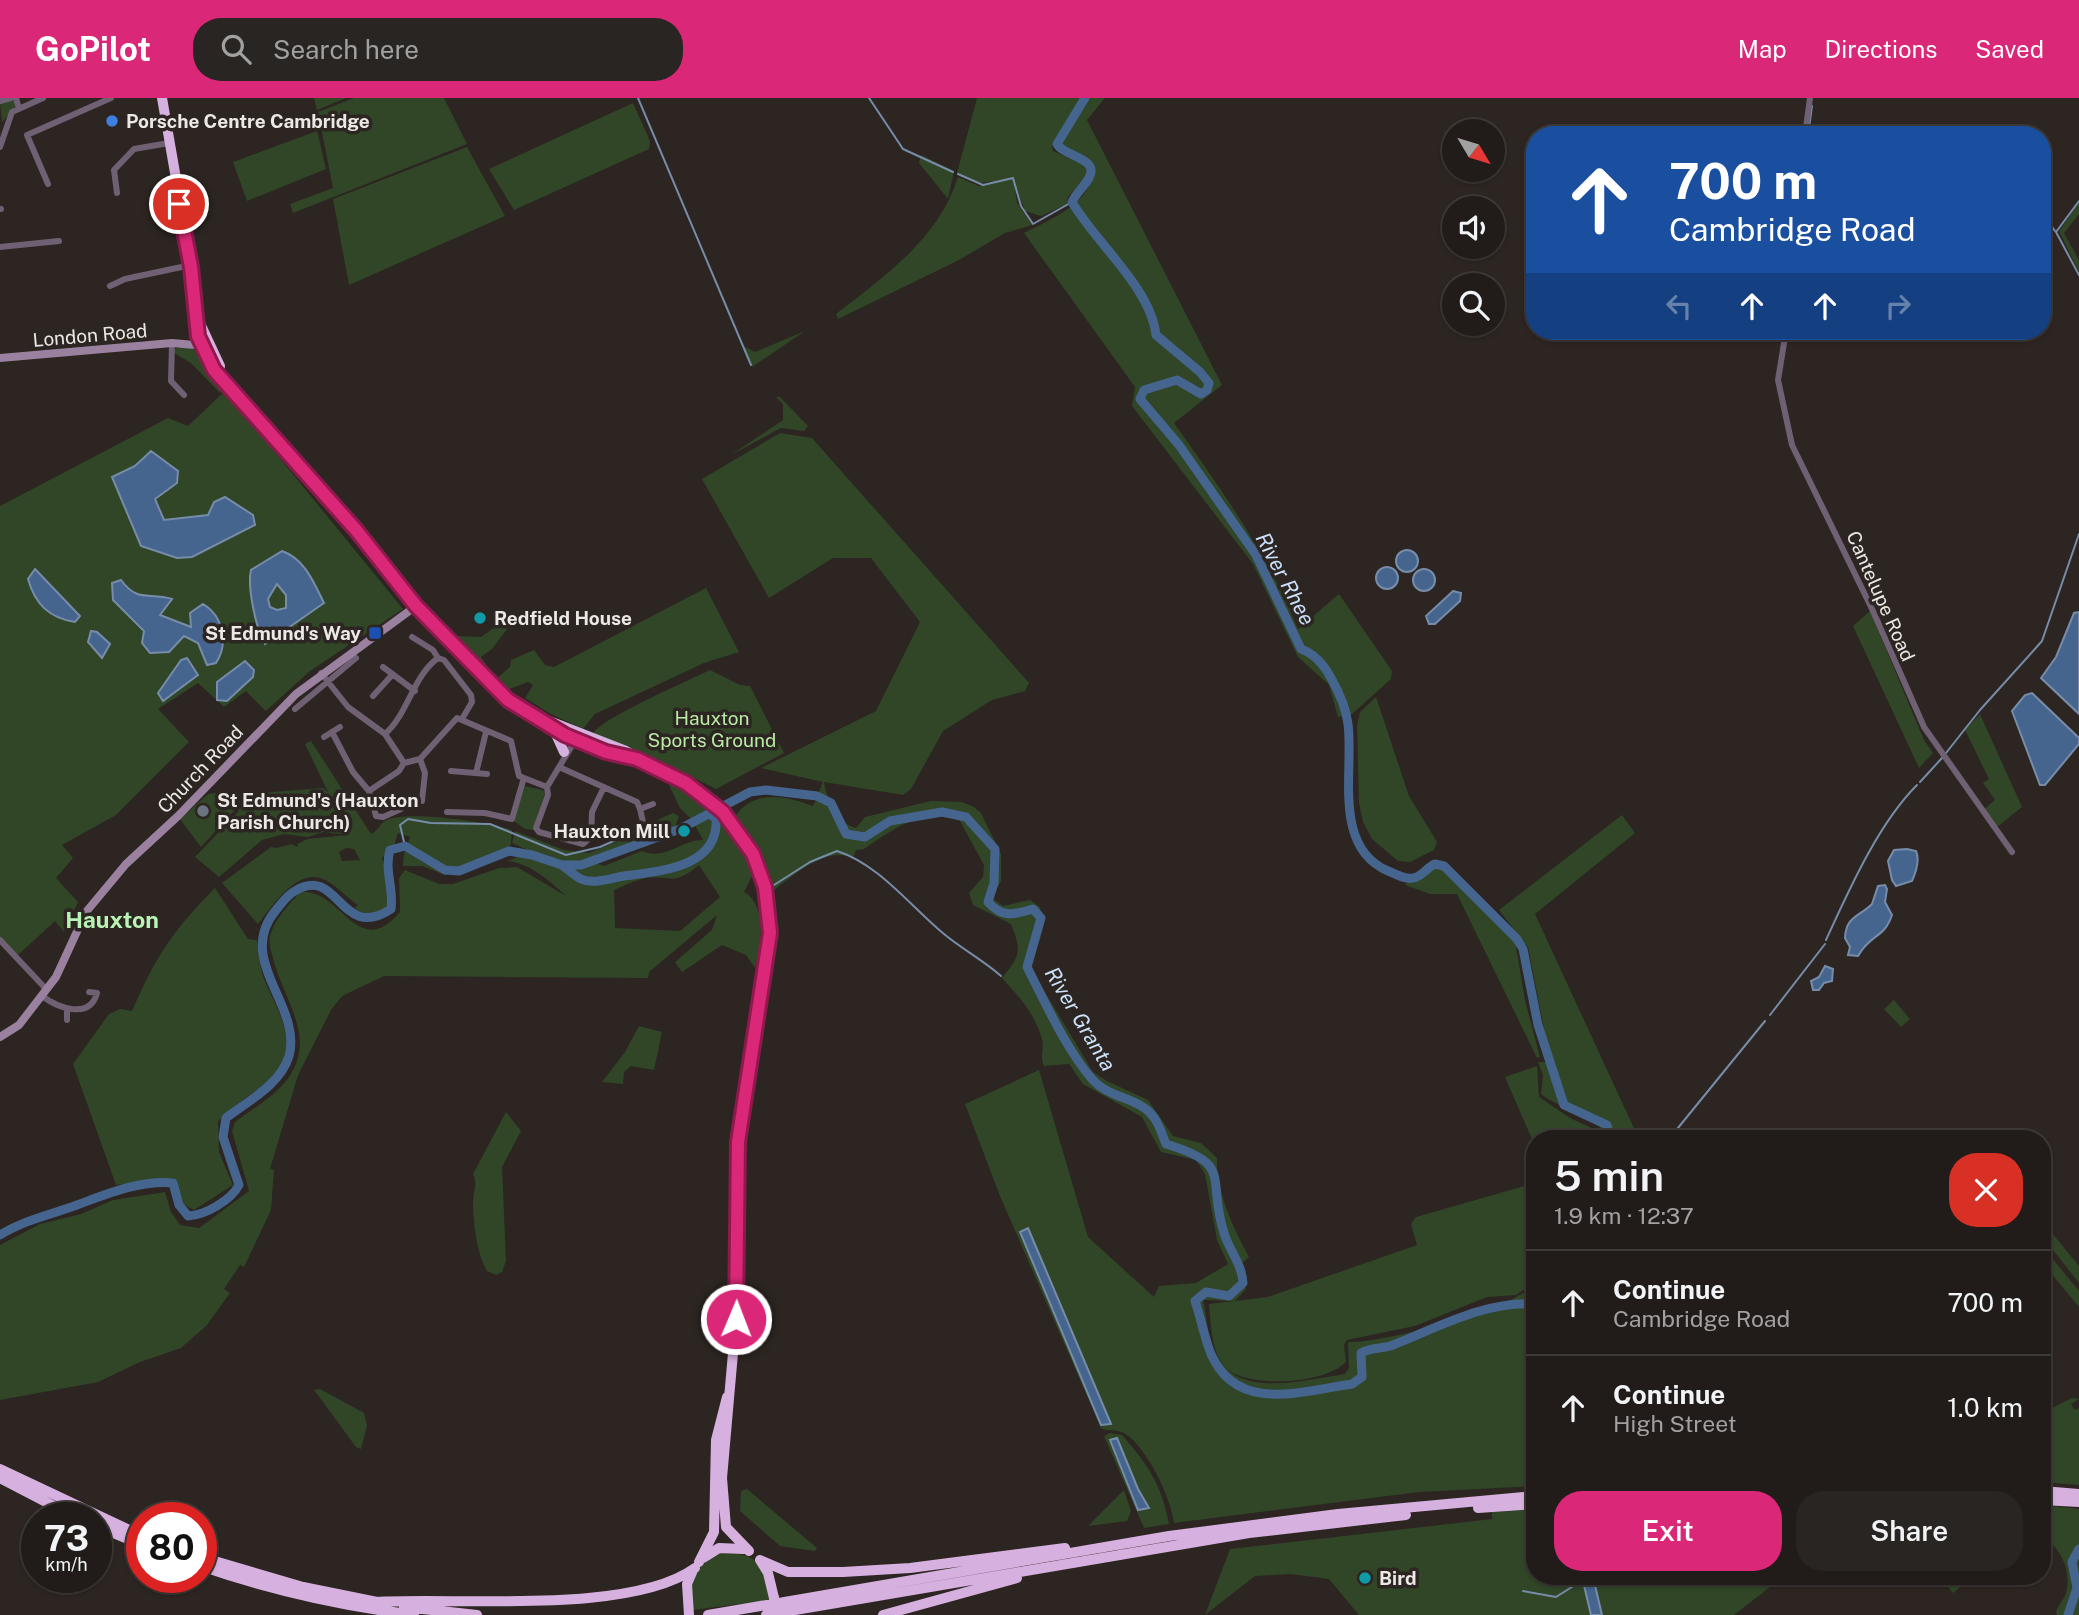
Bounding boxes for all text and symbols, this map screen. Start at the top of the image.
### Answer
search box [193,18,683,81]
text: GoPilot [35,30,151,68]
icon: search [217,30,255,68]
text: Search here [273,34,419,65]
text: Map [1738,35,1787,63]
text: Directions [1825,35,1937,63]
text: Saved [1975,35,2044,63]
place label: Porsche Centre Cambridge [126,110,370,132]
marker: Porsche Centre Cambridge [104,113,120,129]
north arrow [1442,119,1505,182]
map controls [1442,119,1505,336]
text: 700 m [1669,152,1817,210]
icon: ahead [1554,154,1645,245]
pin [149,174,209,234]
icon: arrive [160,185,198,223]
button: sound [1442,196,1505,259]
text: Cambridge Road [1669,211,1916,248]
button: search [1442,273,1505,336]
icon: left [1660,287,1698,325]
icon: ahead [1733,287,1771,325]
icon: ahead [1806,287,1844,325]
icon: right [1879,287,1917,325]
street label: London Road [32,319,148,351]
water label: River Rhee [1251,528,1320,629]
street label: Cantelupe Road [1842,528,1920,664]
place label: Redfield House [494,607,632,629]
marker: Redfield House [472,610,488,626]
place label: St Edmund's Way [205,622,361,644]
marker: St Edmund's Way [367,625,383,641]
park label: Hauxton Sports Ground [648,707,776,751]
street label: Church Road [153,721,247,817]
place label: St Edmund's (Hauxton Parish Church) [217,789,418,833]
marker: St Edmund's (Hauxton Parish Church) [195,803,211,819]
place label: Hauxton Mill [554,820,670,842]
marker: Hauxton Mill [676,823,692,839]
district label: Hauxton [65,906,159,933]
water label: River Granta [1040,962,1121,1075]
text: 5 min [1554,1151,1664,1200]
button: close [1949,1153,2023,1227]
text: 1.9 km · 12:37 [1554,1202,1694,1229]
text: Continue [1613,1274,1725,1305]
position arrow [699,1282,773,1356]
icon: ahead [1554,1284,1592,1322]
text: 700 m [1947,1287,2023,1318]
text: Cambridge Road [1613,1305,1790,1332]
text: Continue [1613,1379,1725,1410]
icon: ahead [1554,1389,1592,1427]
text: 1.0 km [1947,1392,2023,1423]
text: High Street [1613,1410,1737,1437]
button: Exit [1554,1491,1782,1571]
button: Share [1796,1491,2023,1571]
speed limit sign: 80 [126,1502,217,1593]
text: 73 [44,1518,89,1559]
text: km/h [45,1554,88,1575]
place label: Bird [1379,1567,1417,1589]
marker: Bird [1357,1570,1373,1586]

